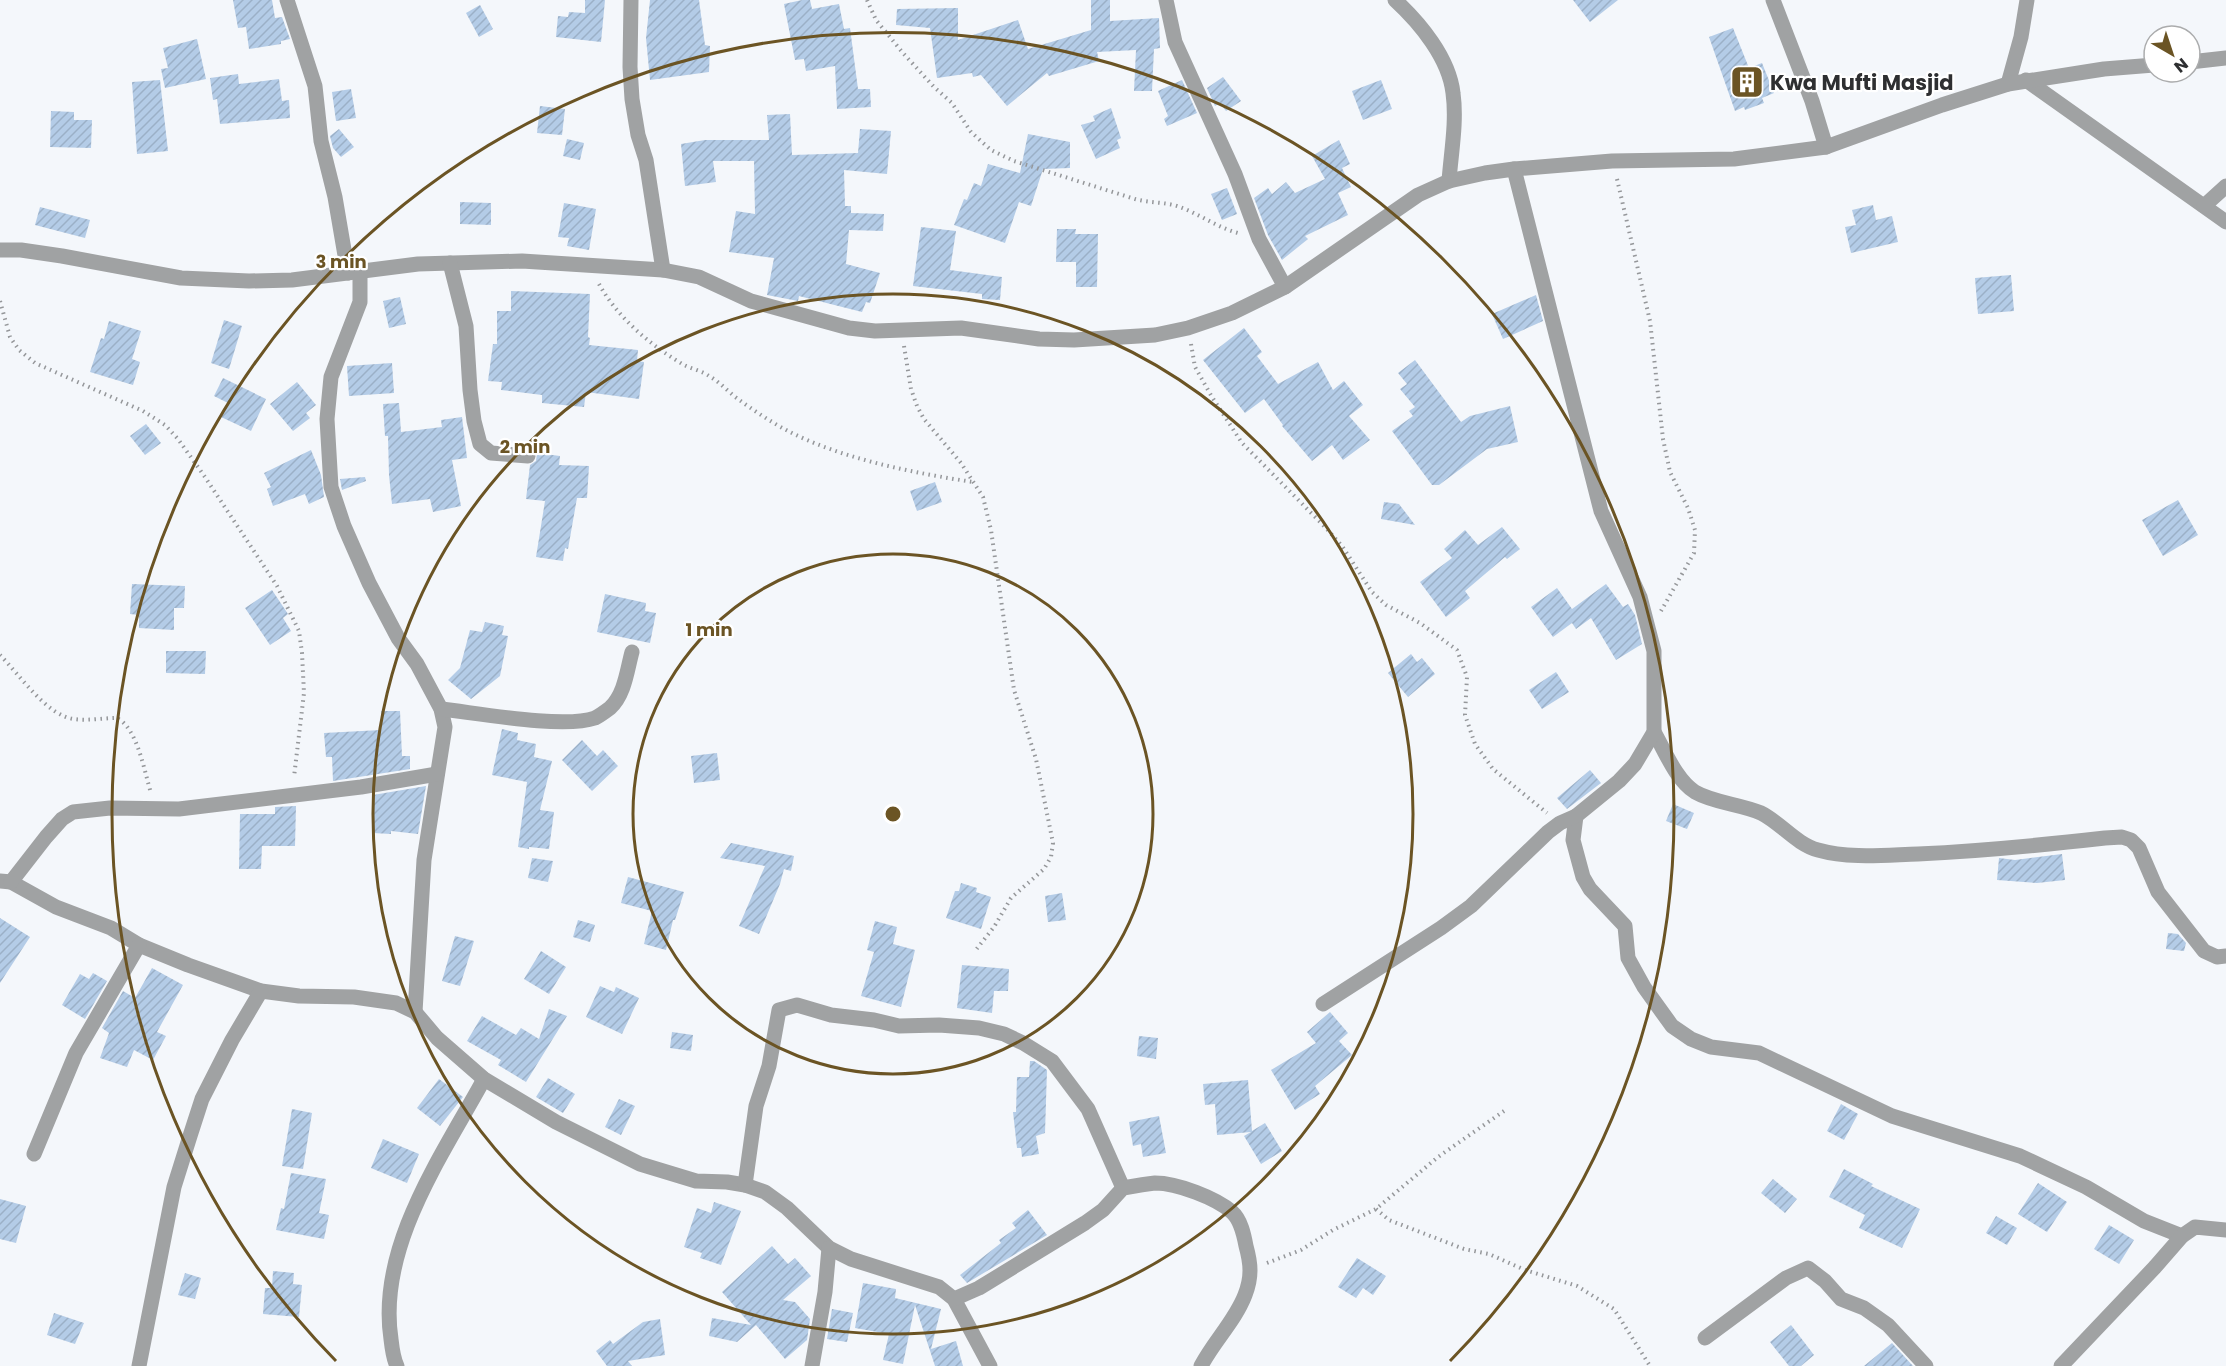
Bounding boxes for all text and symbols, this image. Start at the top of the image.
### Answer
north arrow [2142,24,2202,84]
text: N [2169,53,2193,78]
building icon: Kwa Mufti Masjid [1729,64,1765,100]
place label: Kwa Mufti Masjid [1770,68,1954,97]
text: 3 min [315,249,367,274]
text: 2 min [500,434,550,459]
text: 1 min [685,617,733,642]
centre of rings [883,804,903,824]

